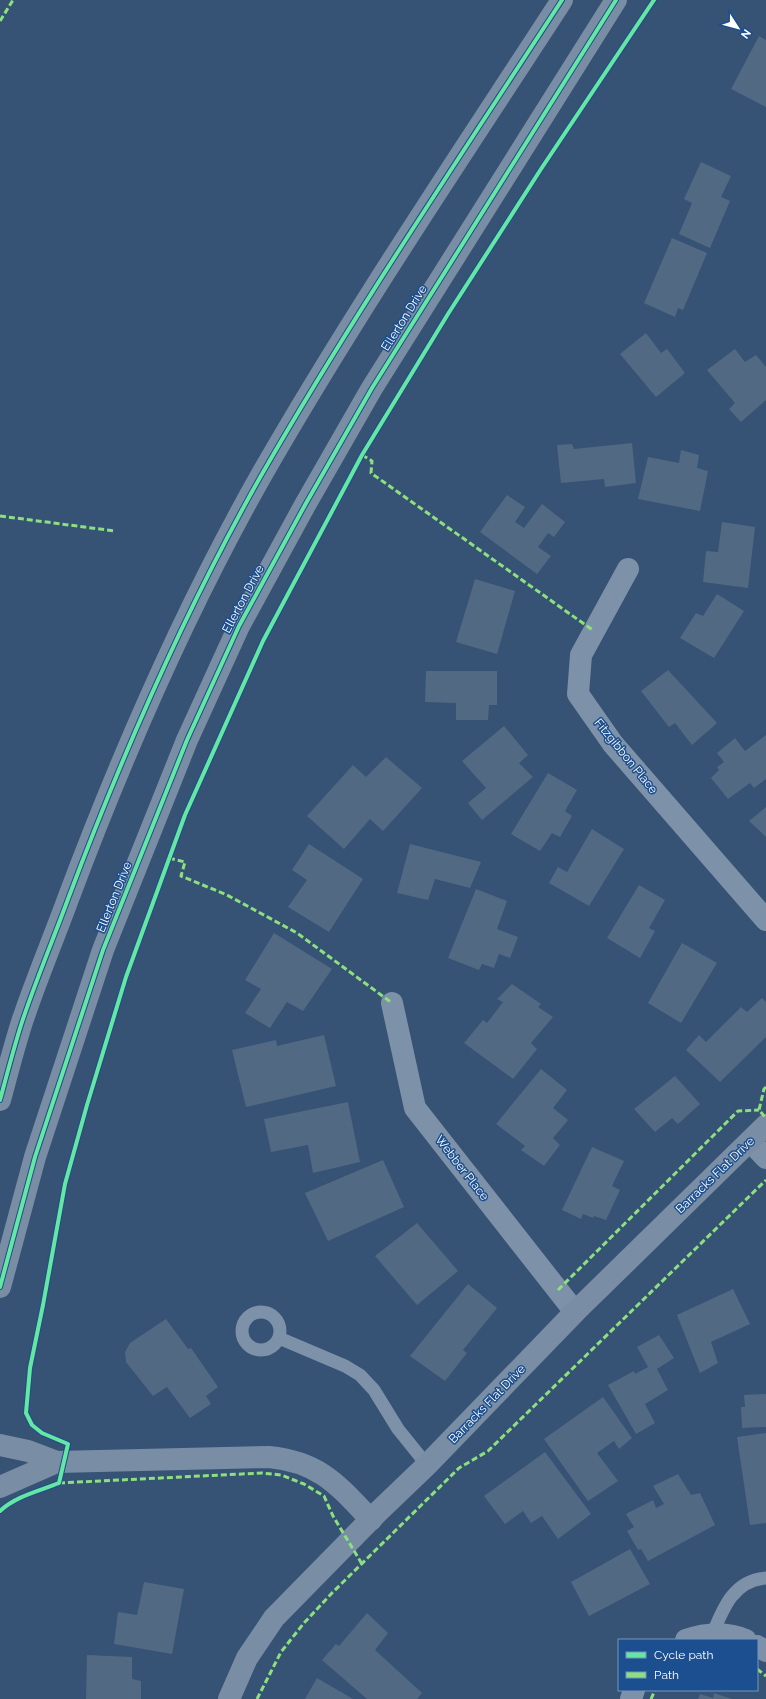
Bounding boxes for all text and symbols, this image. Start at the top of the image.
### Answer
north arrow [718,8,758,48]
text: N [738,26,753,41]
street label: Ellerton Drive [378,283,430,353]
street label: Ellerton Drive [219,563,267,635]
street label: Fitzgibbon Place [591,716,661,796]
street label: Ellerton Drive [93,860,135,934]
street label: Webber Place [432,1133,492,1203]
street label: Barracks Flat Drive [673,1134,757,1216]
street label: Barracks Flat Drive [446,1362,528,1446]
legend [618,1639,758,1691]
text: Cycle path [654,1648,713,1662]
text: Path [654,1668,679,1682]

